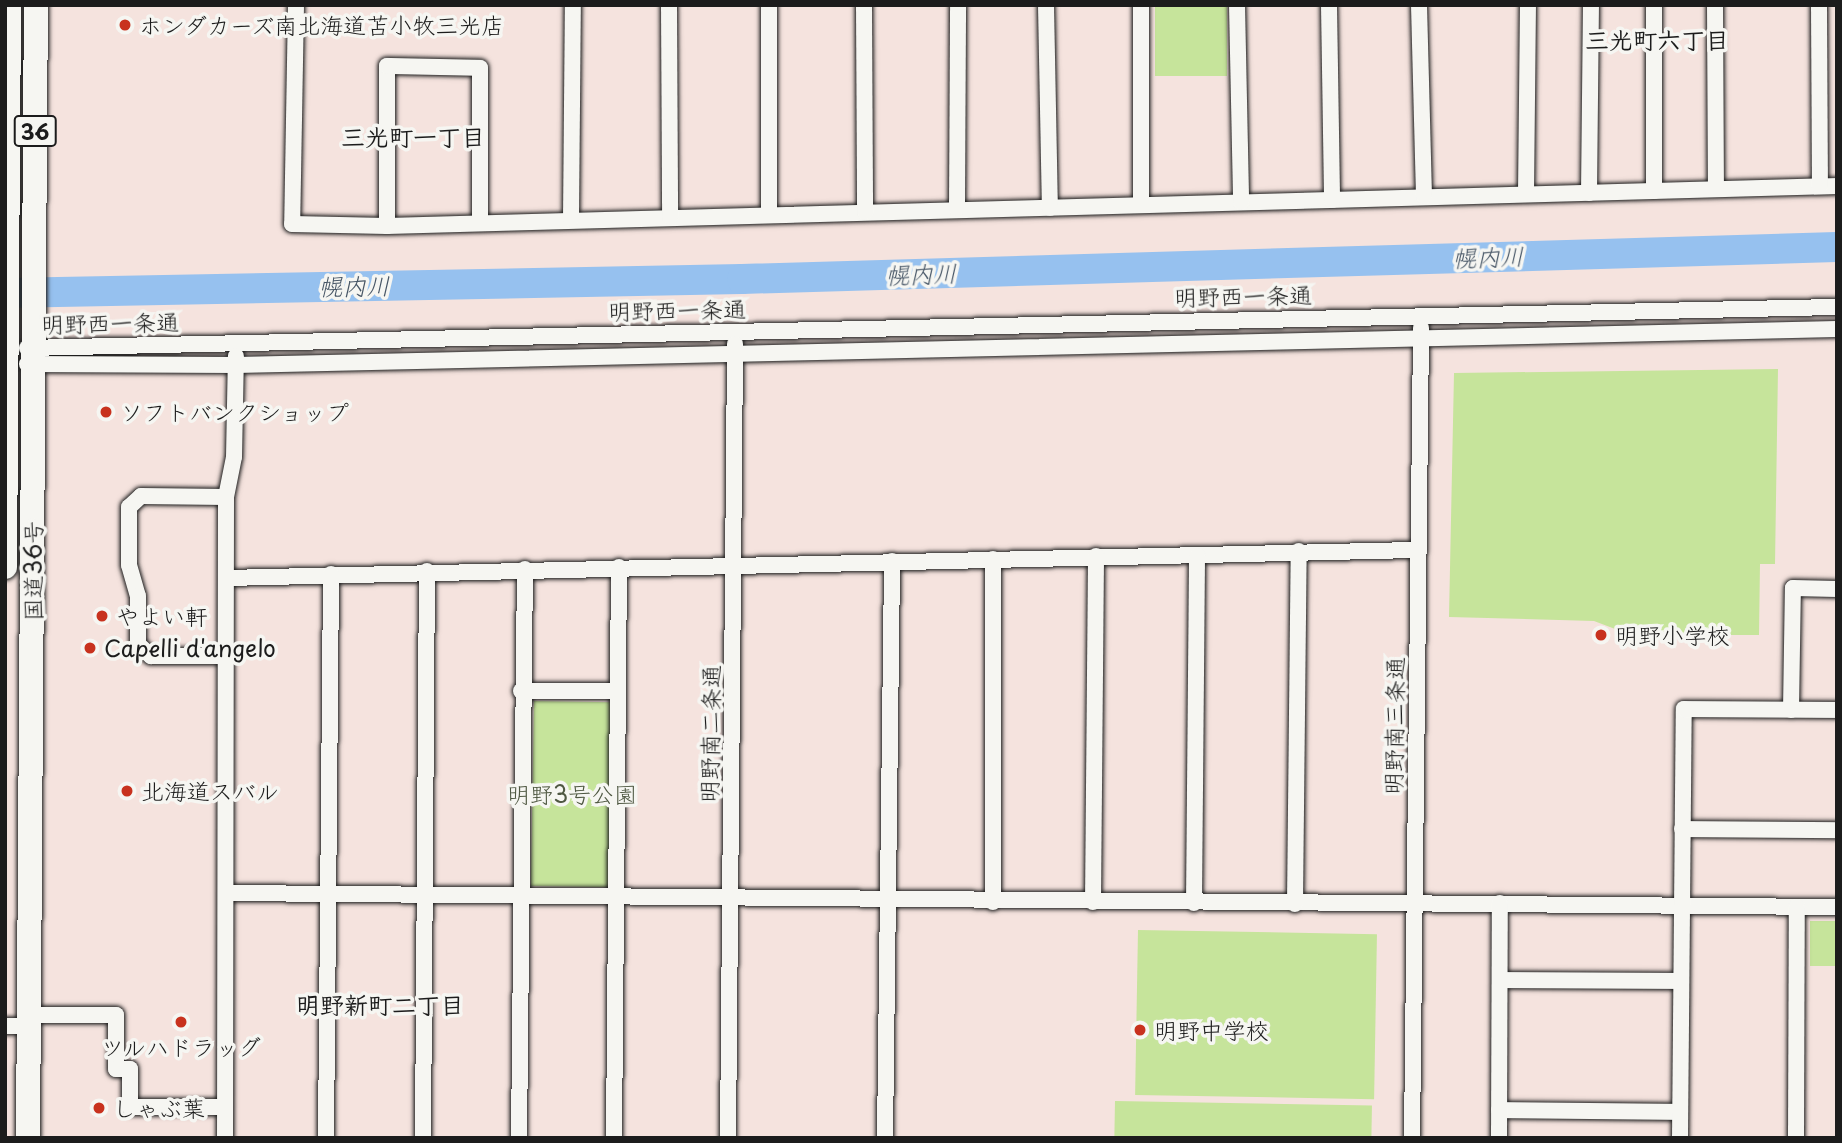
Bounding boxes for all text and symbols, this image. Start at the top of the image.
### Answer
place label: ホンダカーズ南北海道苫小牧三光店 [139,11,507,39]
marker: ホンダカーズ南北海道苫小牧三光店 [117,17,133,33]
district label: 三光町六丁目 [1585,26,1729,54]
road number: 36 [12,114,58,148]
district label: 三光町一丁目 [341,123,485,151]
water label: 幌内川 [1452,241,1524,273]
water label: 幌内川 [885,258,957,290]
water label: 幌内川 [318,271,390,301]
street label: 明野西一条通 [1174,281,1312,311]
street label: 明野西一条通 [608,295,746,325]
street label: 明野西一条通 [41,308,179,338]
place label: ソフトバンクショップ [120,398,350,426]
marker: ソフトバンクショップ [98,404,114,420]
street label: 国道36号 [19,521,47,621]
place label: やよい軒 [116,602,208,630]
marker: やよい軒 [94,608,110,624]
place label: 明野小学校 [1615,621,1730,649]
marker: 明野小学校 [1593,627,1609,643]
place label: Capelli d'angelo [104,634,276,662]
marker: Capelli d'angelo [82,640,98,656]
street label: 明野南三条通 [1379,657,1409,795]
street label: 明野南二条通 [695,665,725,803]
place label: 北海道スバル [141,777,279,805]
park label: 明野3号公園 [507,780,637,808]
marker: 北海道スバル [119,783,135,799]
district label: 明野新町二丁目 [296,991,464,1019]
marker: ツルハドラッグ [173,1014,189,1030]
place label: 明野中学校 [1154,1016,1269,1044]
marker: 明野中学校 [1132,1022,1148,1038]
place label: ツルハドラッグ [101,1033,261,1061]
place label: しゃぶ葉 [113,1094,205,1122]
marker: しゃぶ葉 [91,1100,107,1116]

